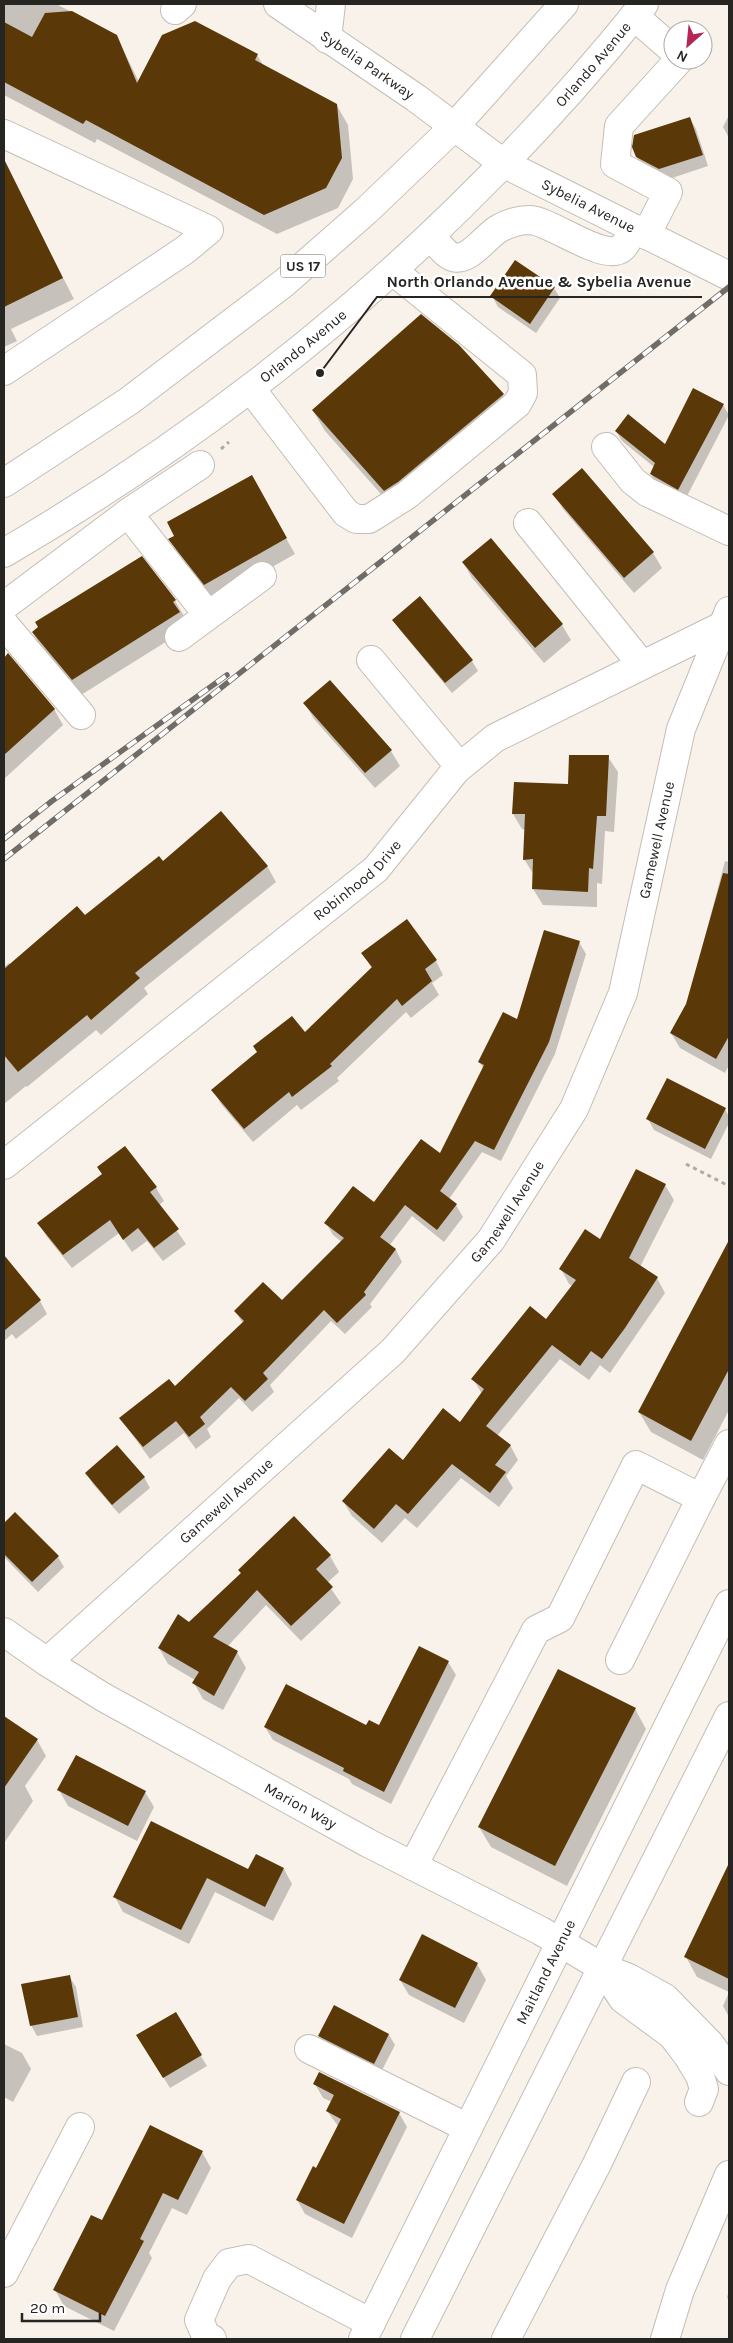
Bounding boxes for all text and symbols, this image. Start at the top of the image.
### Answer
street label: Orlando Avenue [551,18,635,111]
north arrow [663,20,713,70]
street label: Sybelia Parkway [317,26,418,103]
text: N [674,46,691,66]
street label: Sybelia Avenue [538,175,638,237]
road number: US 17 [280,255,326,278]
callout: North Orlando Avenue & Sybelia Avenue [377,266,702,297]
text: North Orlando Avenue & Sybelia Avenue [387,272,692,291]
street label: Orlando Avenue [256,306,350,387]
street label: Gamewell Avenue [635,780,678,900]
street label: Robinhood Drive [310,836,405,924]
street label: Gamewell Avenue [466,1157,548,1266]
street label: Gamewell Avenue [176,1454,277,1548]
street label: Marion Way [261,1779,340,1833]
street label: Maitland Avenue [512,1917,579,2027]
scale bar [22,2290,100,2322]
text: 20 m [30,2299,65,2317]

